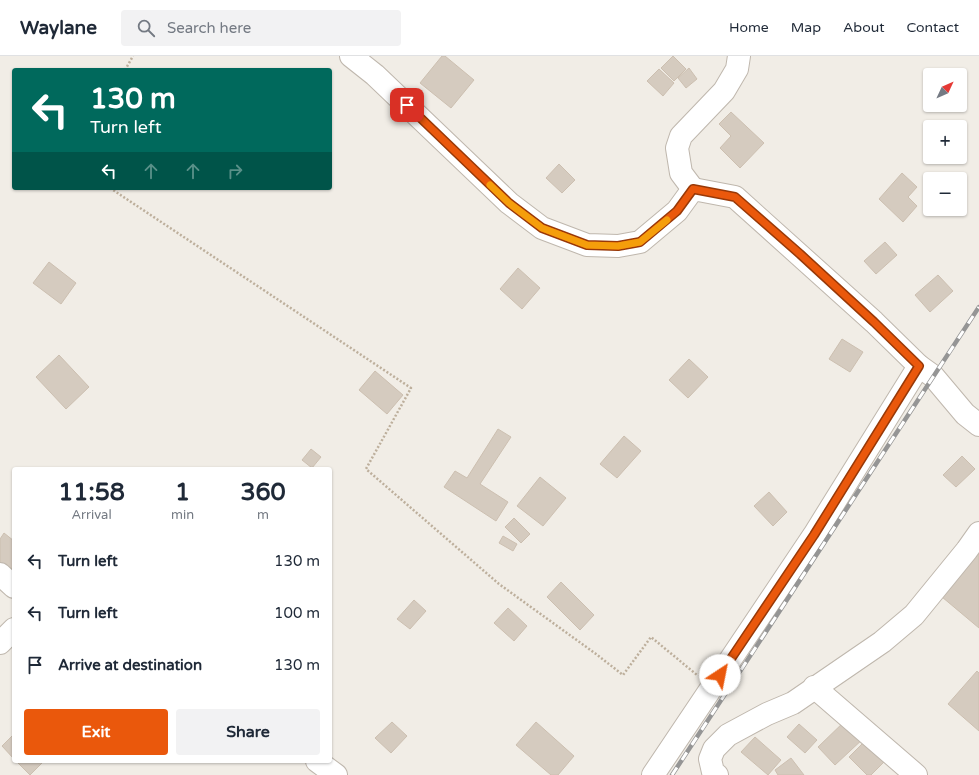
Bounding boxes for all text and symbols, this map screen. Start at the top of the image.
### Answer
search box [121,10,401,46]
text: Waylane [20,17,97,39]
icon: search [135,17,157,39]
text: Search here [167,19,251,37]
text: Home [729,19,769,36]
text: Map [791,19,821,36]
text: About [843,19,885,36]
text: Contact [907,19,959,36]
north arrow [923,68,967,112]
map controls [923,68,967,216]
text: 130 m [90,82,176,116]
icon: left [24,84,76,136]
pin [390,88,424,122]
icon: arrive [396,94,418,116]
text: Turn left [90,116,162,138]
button: + [923,120,967,164]
icon: left [98,160,120,182]
icon: ahead [140,160,162,182]
icon: ahead [182,160,204,182]
icon: right [224,160,246,182]
button: − [923,172,967,216]
text: 11:58 [58,478,125,507]
text: 1 [175,478,190,507]
text: 360 [240,478,286,507]
text: Arrival [71,507,112,523]
text: min [171,507,194,523]
text: m [257,507,269,523]
icon: left [24,550,46,572]
text: Turn left [58,552,118,570]
text: 130 m [274,552,320,570]
icon: left [24,602,46,624]
text: Turn left [58,604,118,622]
text: 100 m [274,604,320,622]
icon: arrive [24,654,46,676]
position arrow [699,654,741,696]
text: Arrive at destination [58,656,202,674]
text: 130 m [274,656,320,674]
button: Exit [24,709,168,755]
button: Share [176,709,320,755]

